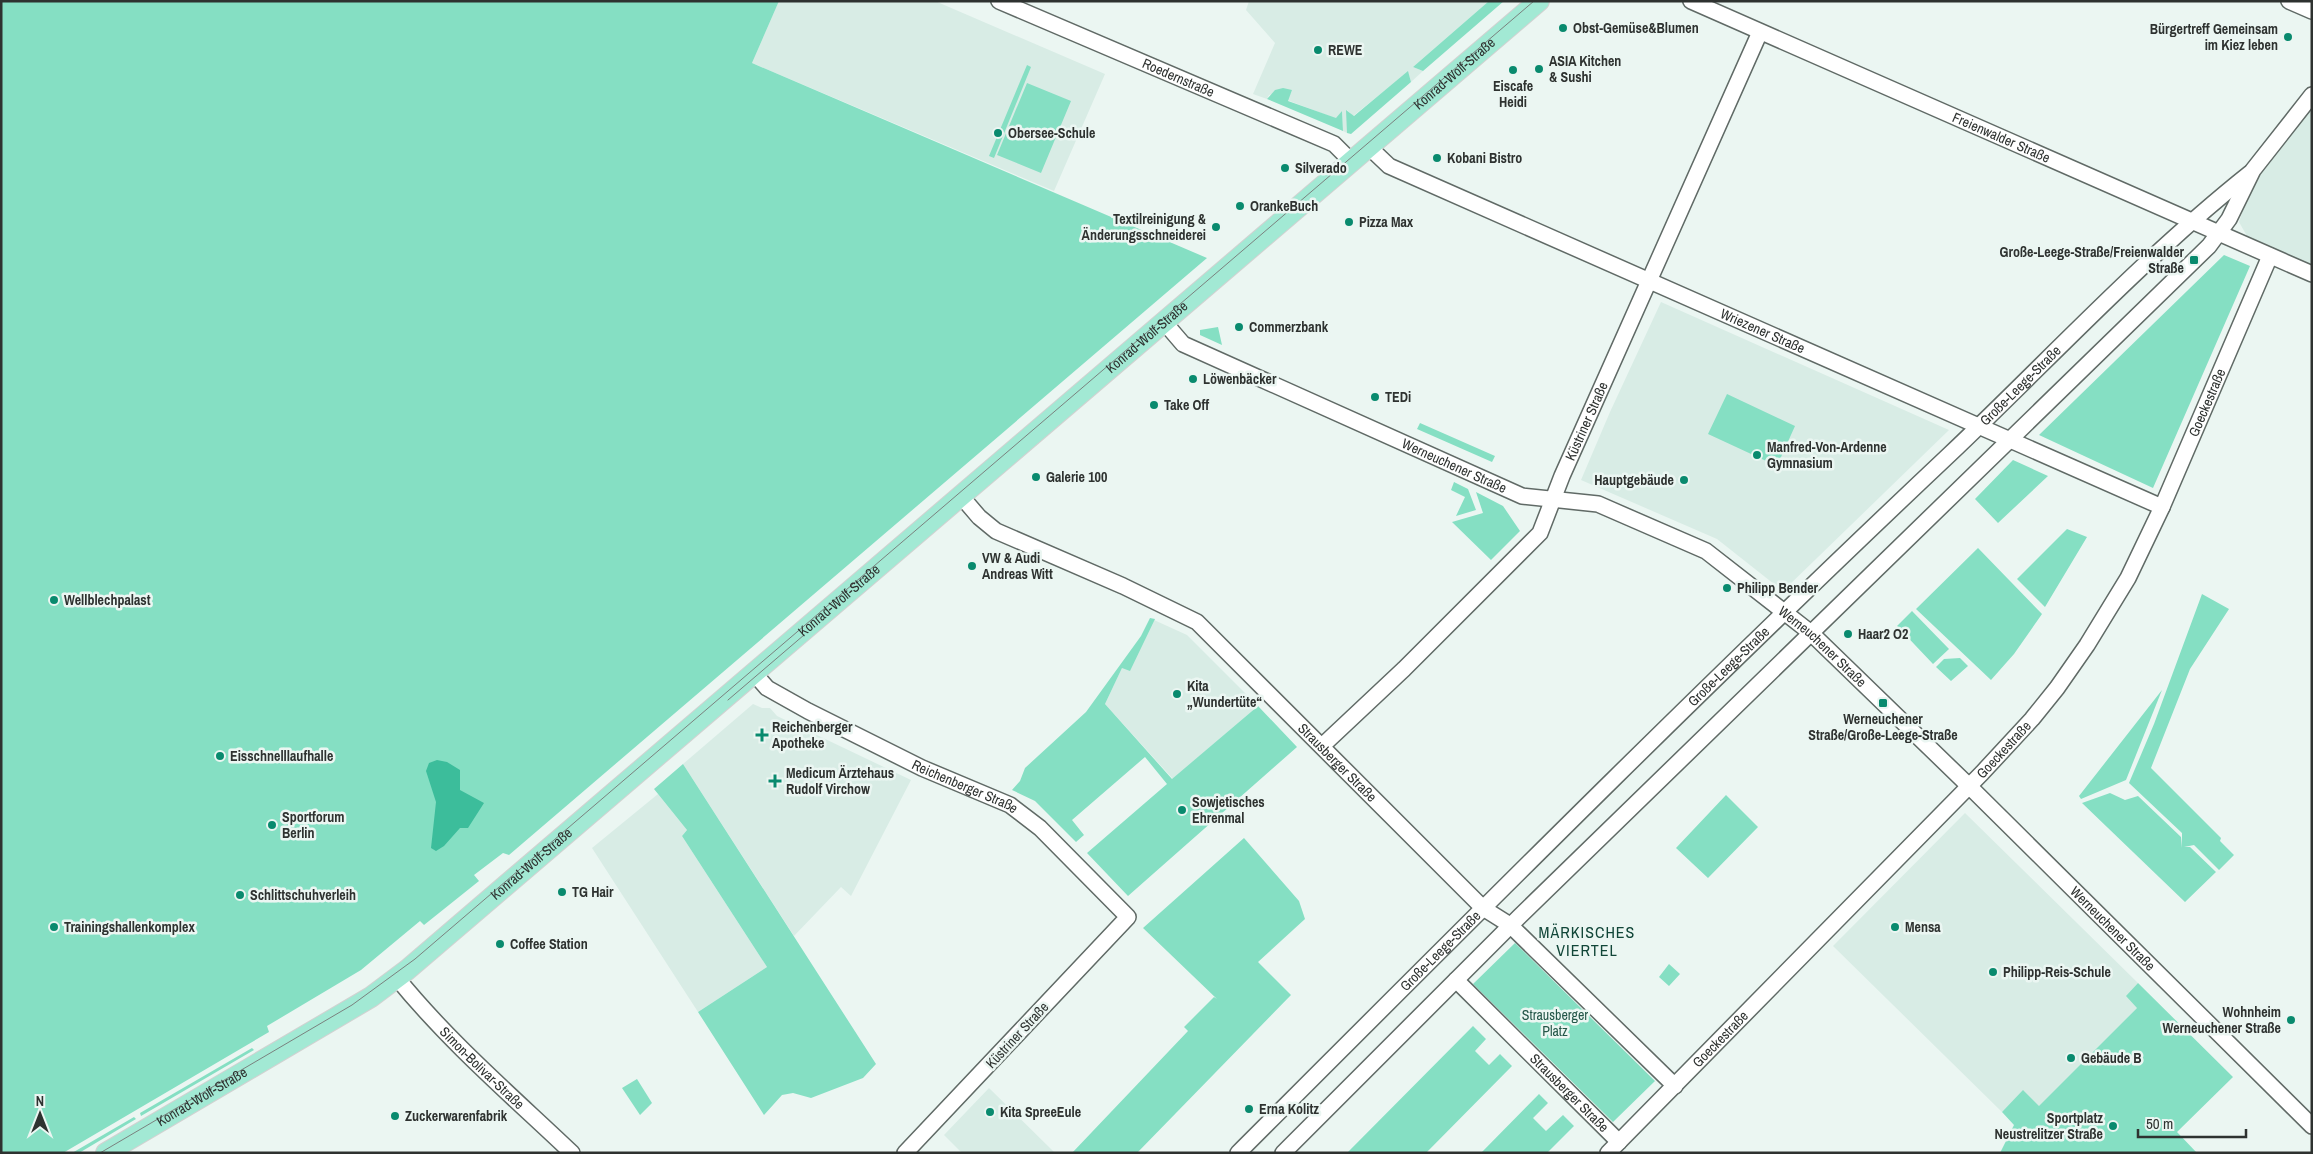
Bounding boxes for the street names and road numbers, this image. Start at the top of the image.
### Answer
street label: Konrad-Wolf-Straße [1410,34,1499,114]
street label: Roedernstraße [1140,54,1217,101]
street label: Freienwalder Straße [1950,108,2053,167]
street label: Konrad-Wolf-Straße [1102,297,1191,377]
street label: Wriezener Straße [1718,304,1808,357]
street label: Große-Leege-Straße [1976,342,2065,429]
street label: Goeckestraße [2184,366,2229,439]
street label: Küstriner Straße [1561,379,1612,463]
street label: Werneuchener Straße [1399,434,1509,497]
street label: Konrad-Wolf-Straße [794,560,883,640]
street label: Werneuchener Straße [1775,602,1870,691]
street label: Große-Leege-Straße [1684,623,1773,710]
street label: Goeckestraße [1972,717,2035,782]
street label: Strausberger Straße [1294,719,1381,806]
street label: Reichenberger Straße [909,755,1022,817]
street label: Konrad-Wolf-Straße [487,824,576,904]
street label: Werneuchener Straße [2066,882,2159,975]
street label: Große-Leege-Straße [1396,907,1484,995]
street label: Küstriner Straße [982,998,1052,1072]
street label: Goeckestraße [1689,1007,1752,1071]
street label: Simon-Bolivar-Straße [436,1023,528,1113]
street label: Strausberger Straße [1526,1050,1613,1136]
street label: Konrad-Wolf-Straße [153,1063,250,1130]

